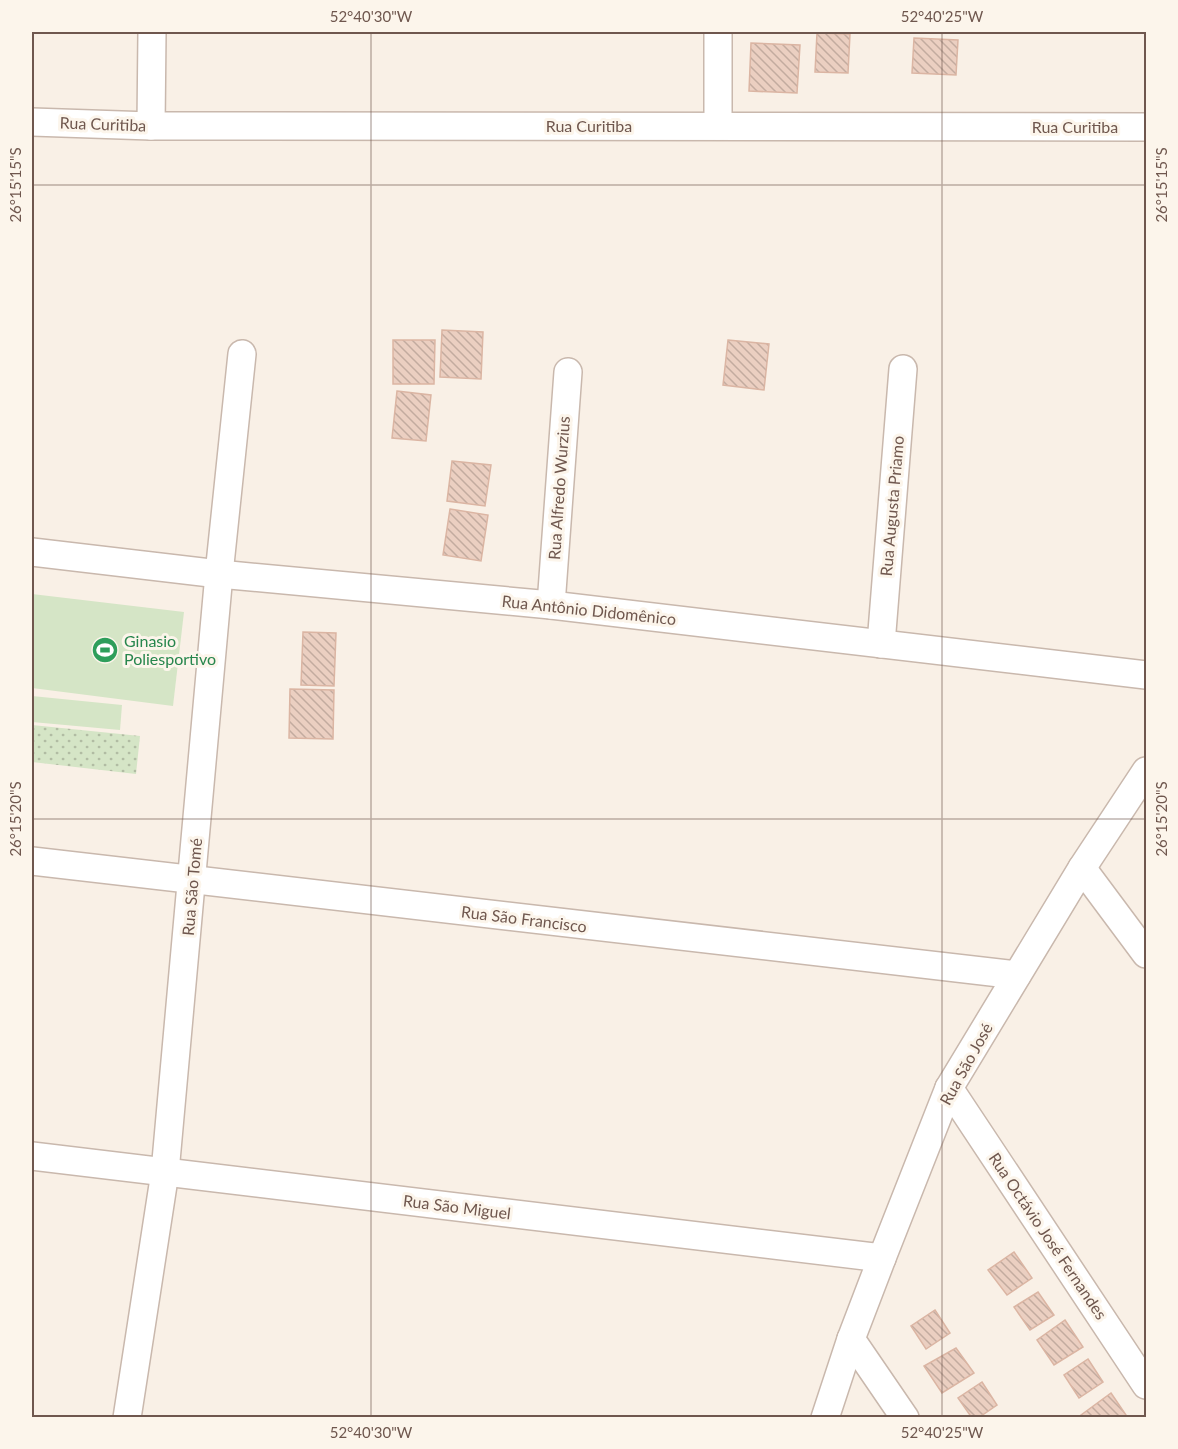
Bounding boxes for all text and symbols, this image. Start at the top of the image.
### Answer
text: 52°40'30"W [330,7,413,25]
text: 52°40'25"W [901,7,984,25]
street label: Rua Curitiba [59,112,147,135]
street label: Rua Curitiba [546,116,632,135]
street label: Rua Curitiba [1032,117,1118,136]
text: 26°15'15"S [6,147,24,223]
text: 26°15'15"S [1152,147,1170,223]
street label: Rua Alfredo Wurzius [544,416,573,560]
street label: Rua Augusta Priamo [876,435,907,577]
street label: Rua Antônio Didomênico [501,591,677,628]
place label: Ginasio Poliesportivo [124,631,216,668]
sports icon: Ginasio Poliesportivo [90,635,120,665]
text: 26°15'20"S [6,781,24,857]
text: 26°15'20"S [1152,781,1170,857]
street label: Rua São Tomé [178,837,205,937]
street label: Rua São Francisco [460,901,588,936]
street label: Rua São José [935,1019,996,1108]
street label: Rua Octávio José Fernandes [985,1149,1111,1323]
street label: Rua São Miguel [402,1190,512,1223]
text: 52°40'30"W [330,1423,413,1441]
text: 52°40'25"W [901,1423,984,1441]

